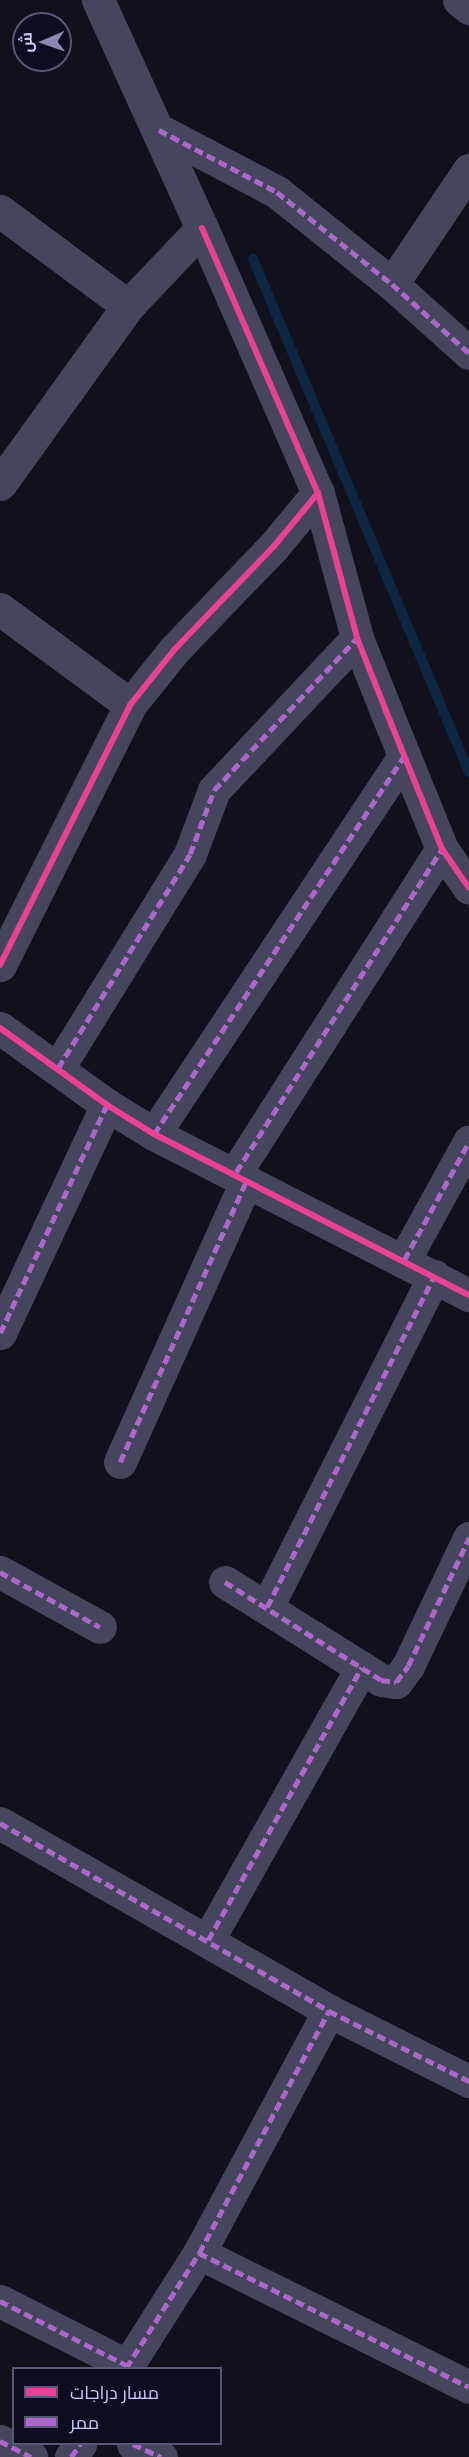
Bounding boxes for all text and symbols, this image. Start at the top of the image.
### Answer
north arrow [12,12,72,72]
text: ش [17,32,35,53]
legend [12,2367,222,2445]
text: مسار دراجات [70,2382,159,2402]
text: ممر [70,2412,99,2432]

